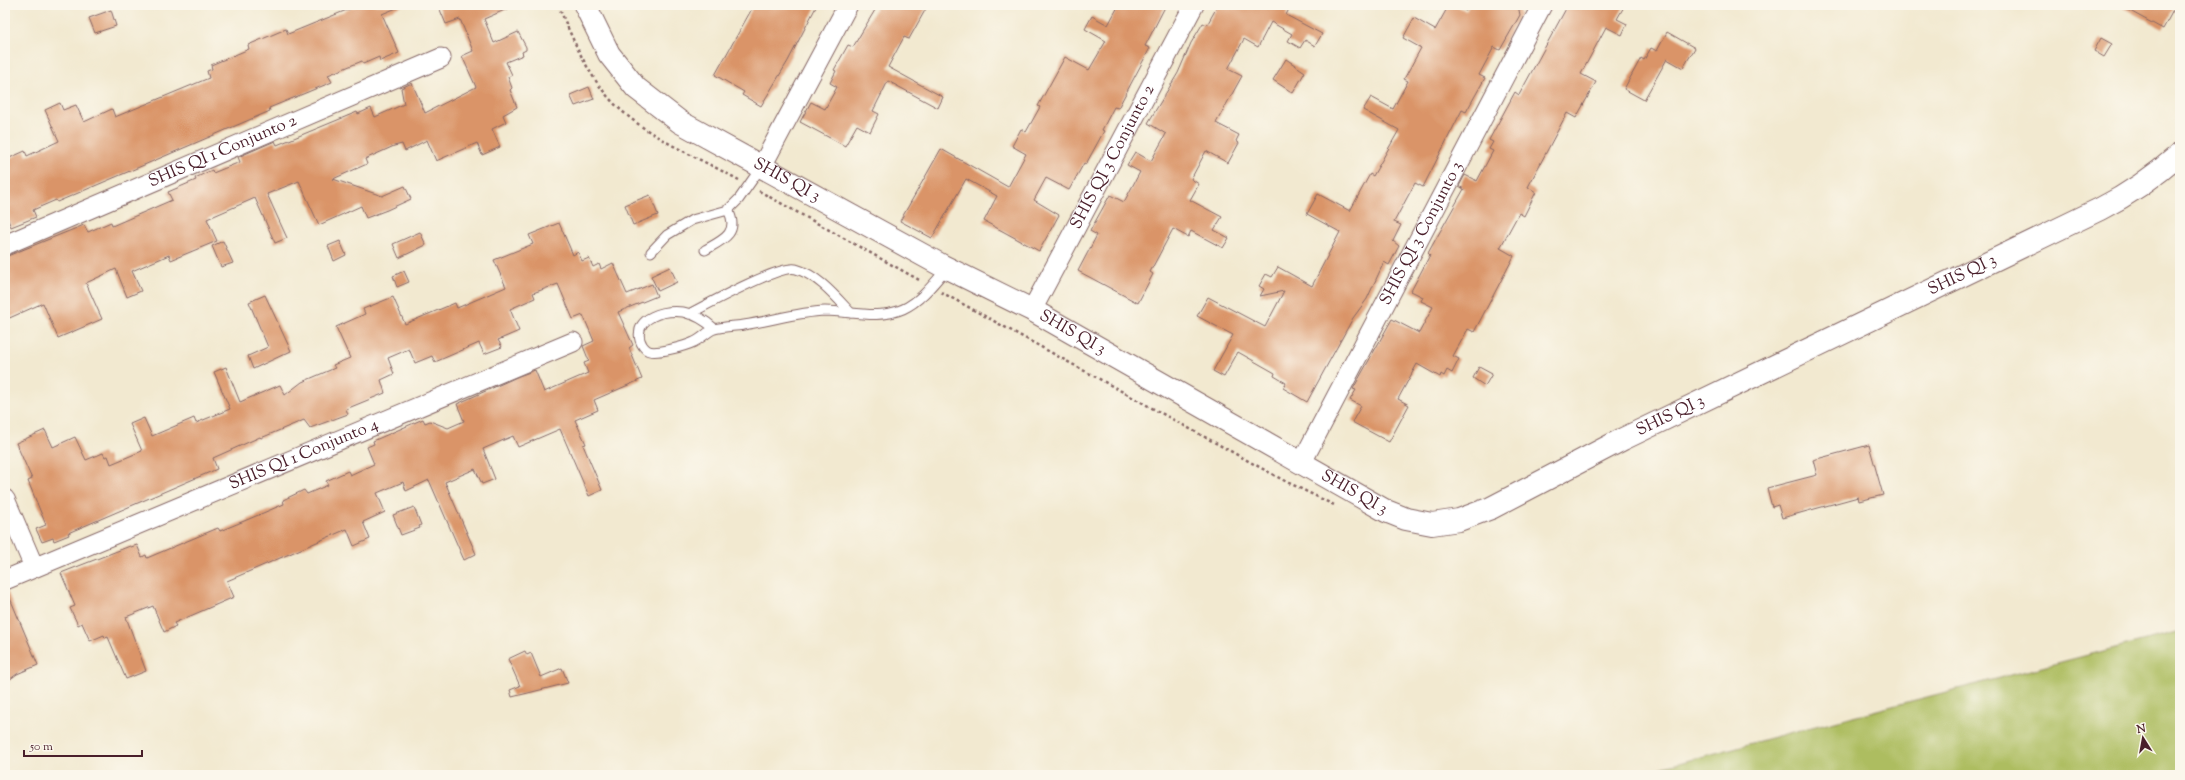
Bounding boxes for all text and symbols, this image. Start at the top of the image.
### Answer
street label: SHIS QI 3 Conjunto 2 [1065,81,1161,234]
street label: SHIS QI 1 Conjunto 2 [145,109,301,194]
street label: SHIS QI 3 [749,152,824,209]
street label: SHIS QI 3 Conjunto 3 [1374,157,1470,310]
street label: SHIS QI 3 [1924,249,2001,302]
street label: SHIS QI 3 [1034,304,1110,361]
street label: SHIS QI 3 [1632,389,1709,443]
street label: SHIS QI 1 Conjunto 4 [225,413,383,497]
street label: SHIS QI 3 [1316,464,1392,521]
north arrow [2123,718,2163,758]
text: N [2134,720,2147,738]
scale bar [24,732,142,758]
text: 50 m [29,738,53,756]

